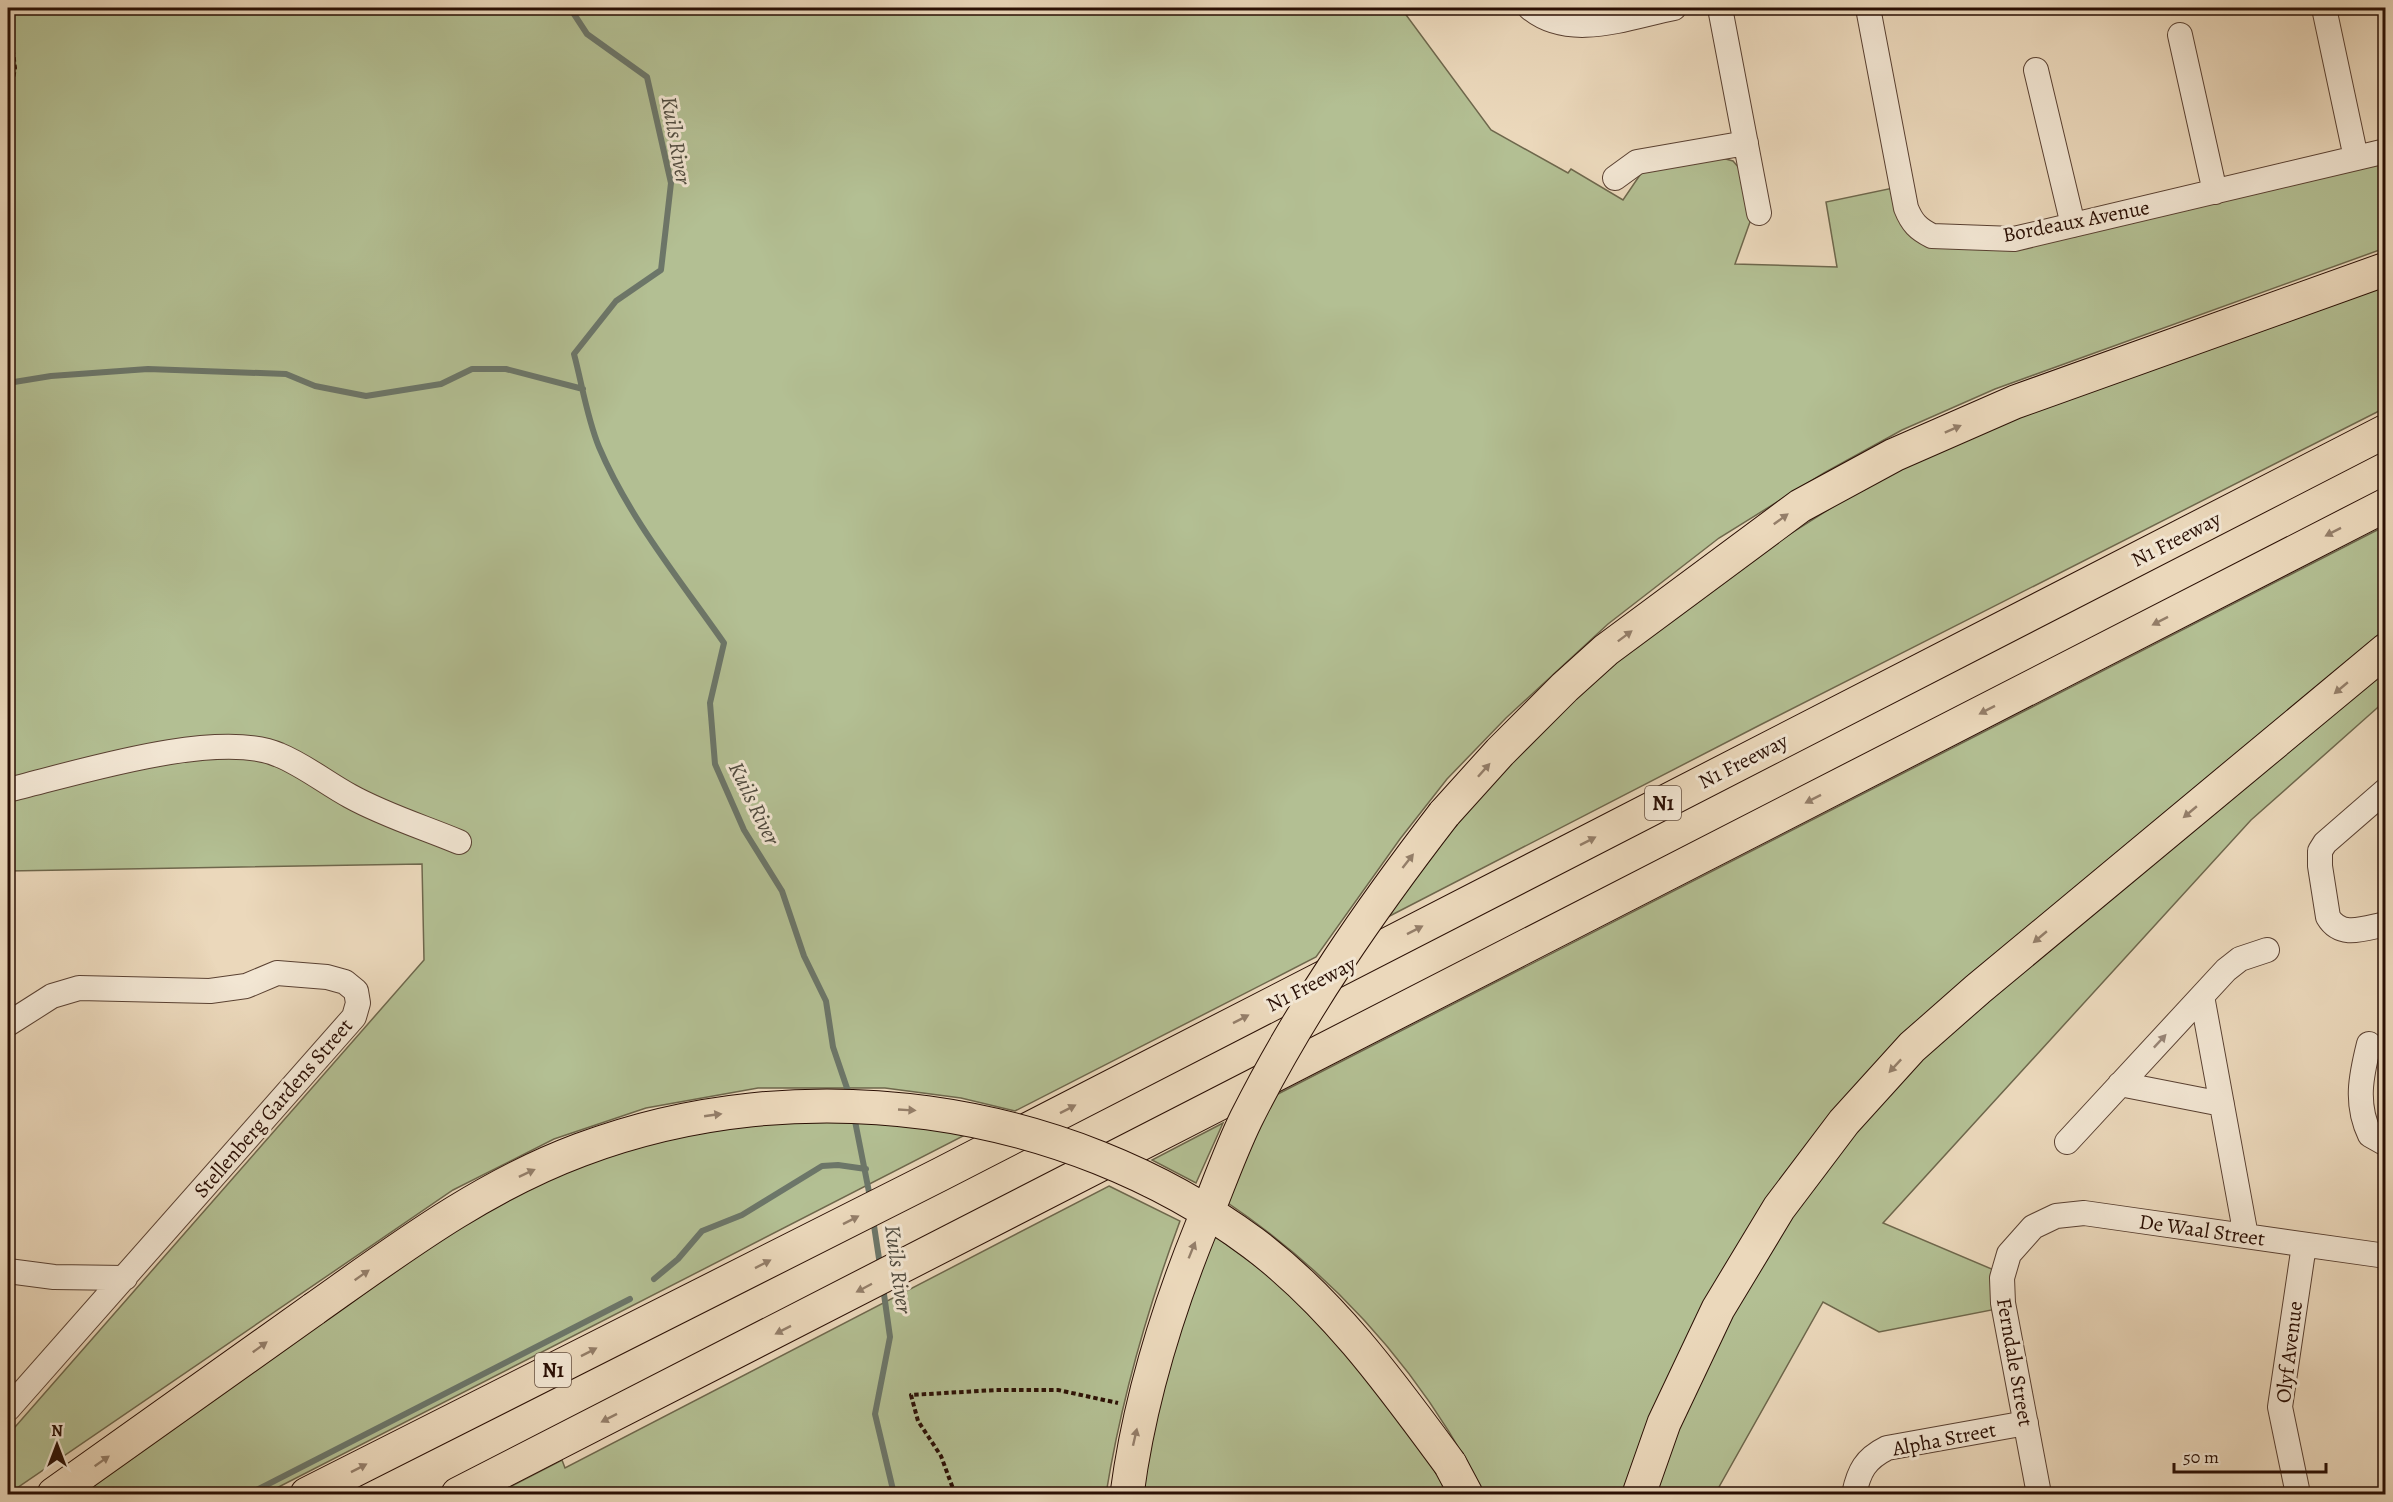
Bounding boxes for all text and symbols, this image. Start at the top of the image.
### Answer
water label: Kuils River [654,94,699,188]
street label: Bordeaux Avenue [2000,193,2152,249]
one-way arrow [1945,424,1963,434]
street label: N1 Freeway [2127,504,2226,573]
one-way arrow [1773,514,1788,526]
one-way arrow [2325,527,2342,536]
one-way arrow [2151,615,2169,625]
one-way arrow [1616,630,1632,642]
one-way arrow [2333,681,2348,693]
one-way arrow [1978,705,1995,715]
street label: N1 Freeway [1694,726,1793,795]
water label: Kuils River [721,757,788,851]
one-way arrow [1477,763,1491,778]
road number: N1 [1645,786,1681,820]
one-way arrow [1804,794,1821,804]
one-way arrow [2183,805,2198,818]
one-way arrow [1580,836,1597,846]
one-way arrow [1402,853,1414,869]
one-way arrow [1406,925,1423,935]
one-way arrow [2032,930,2048,943]
street label: N1 Freeway [1262,949,1361,1018]
street label: Stellenberg Gardens Street [187,1012,359,1204]
one-way arrow [1233,1015,1250,1024]
one-way arrow [2153,1034,2167,1049]
one-way arrow [1889,1058,1902,1073]
one-way arrow [1059,1104,1077,1114]
one-way arrow [898,1106,917,1115]
one-way arrow [703,1111,722,1120]
one-way arrow [519,1168,536,1177]
street label: De Waal Street [2137,1207,2267,1253]
one-way arrow [842,1215,860,1225]
water label: Kuils River [877,1223,919,1317]
one-way arrow [1187,1241,1197,1259]
one-way arrow [755,1259,772,1269]
one-way arrow [353,1269,369,1281]
one-way arrow [855,1283,872,1293]
street label: Ferndale Street [1990,1295,2040,1429]
street label: Olyf Avenue [2269,1299,2309,1405]
one-way arrow [774,1324,792,1334]
one-way arrow [253,1342,268,1354]
one-way arrow [581,1347,598,1357]
road number: N1 [535,1353,571,1387]
one-way arrow [601,1413,618,1423]
north arrow [27,1415,87,1475]
street label: Alpha Street [1889,1415,1998,1463]
text: N [51,1420,63,1442]
one-way arrow [1131,1427,1141,1446]
scale bar [2174,1436,2326,1474]
text: 50 m [2183,1445,2219,1469]
one-way arrow [93,1455,109,1467]
one-way arrow [350,1463,367,1473]

